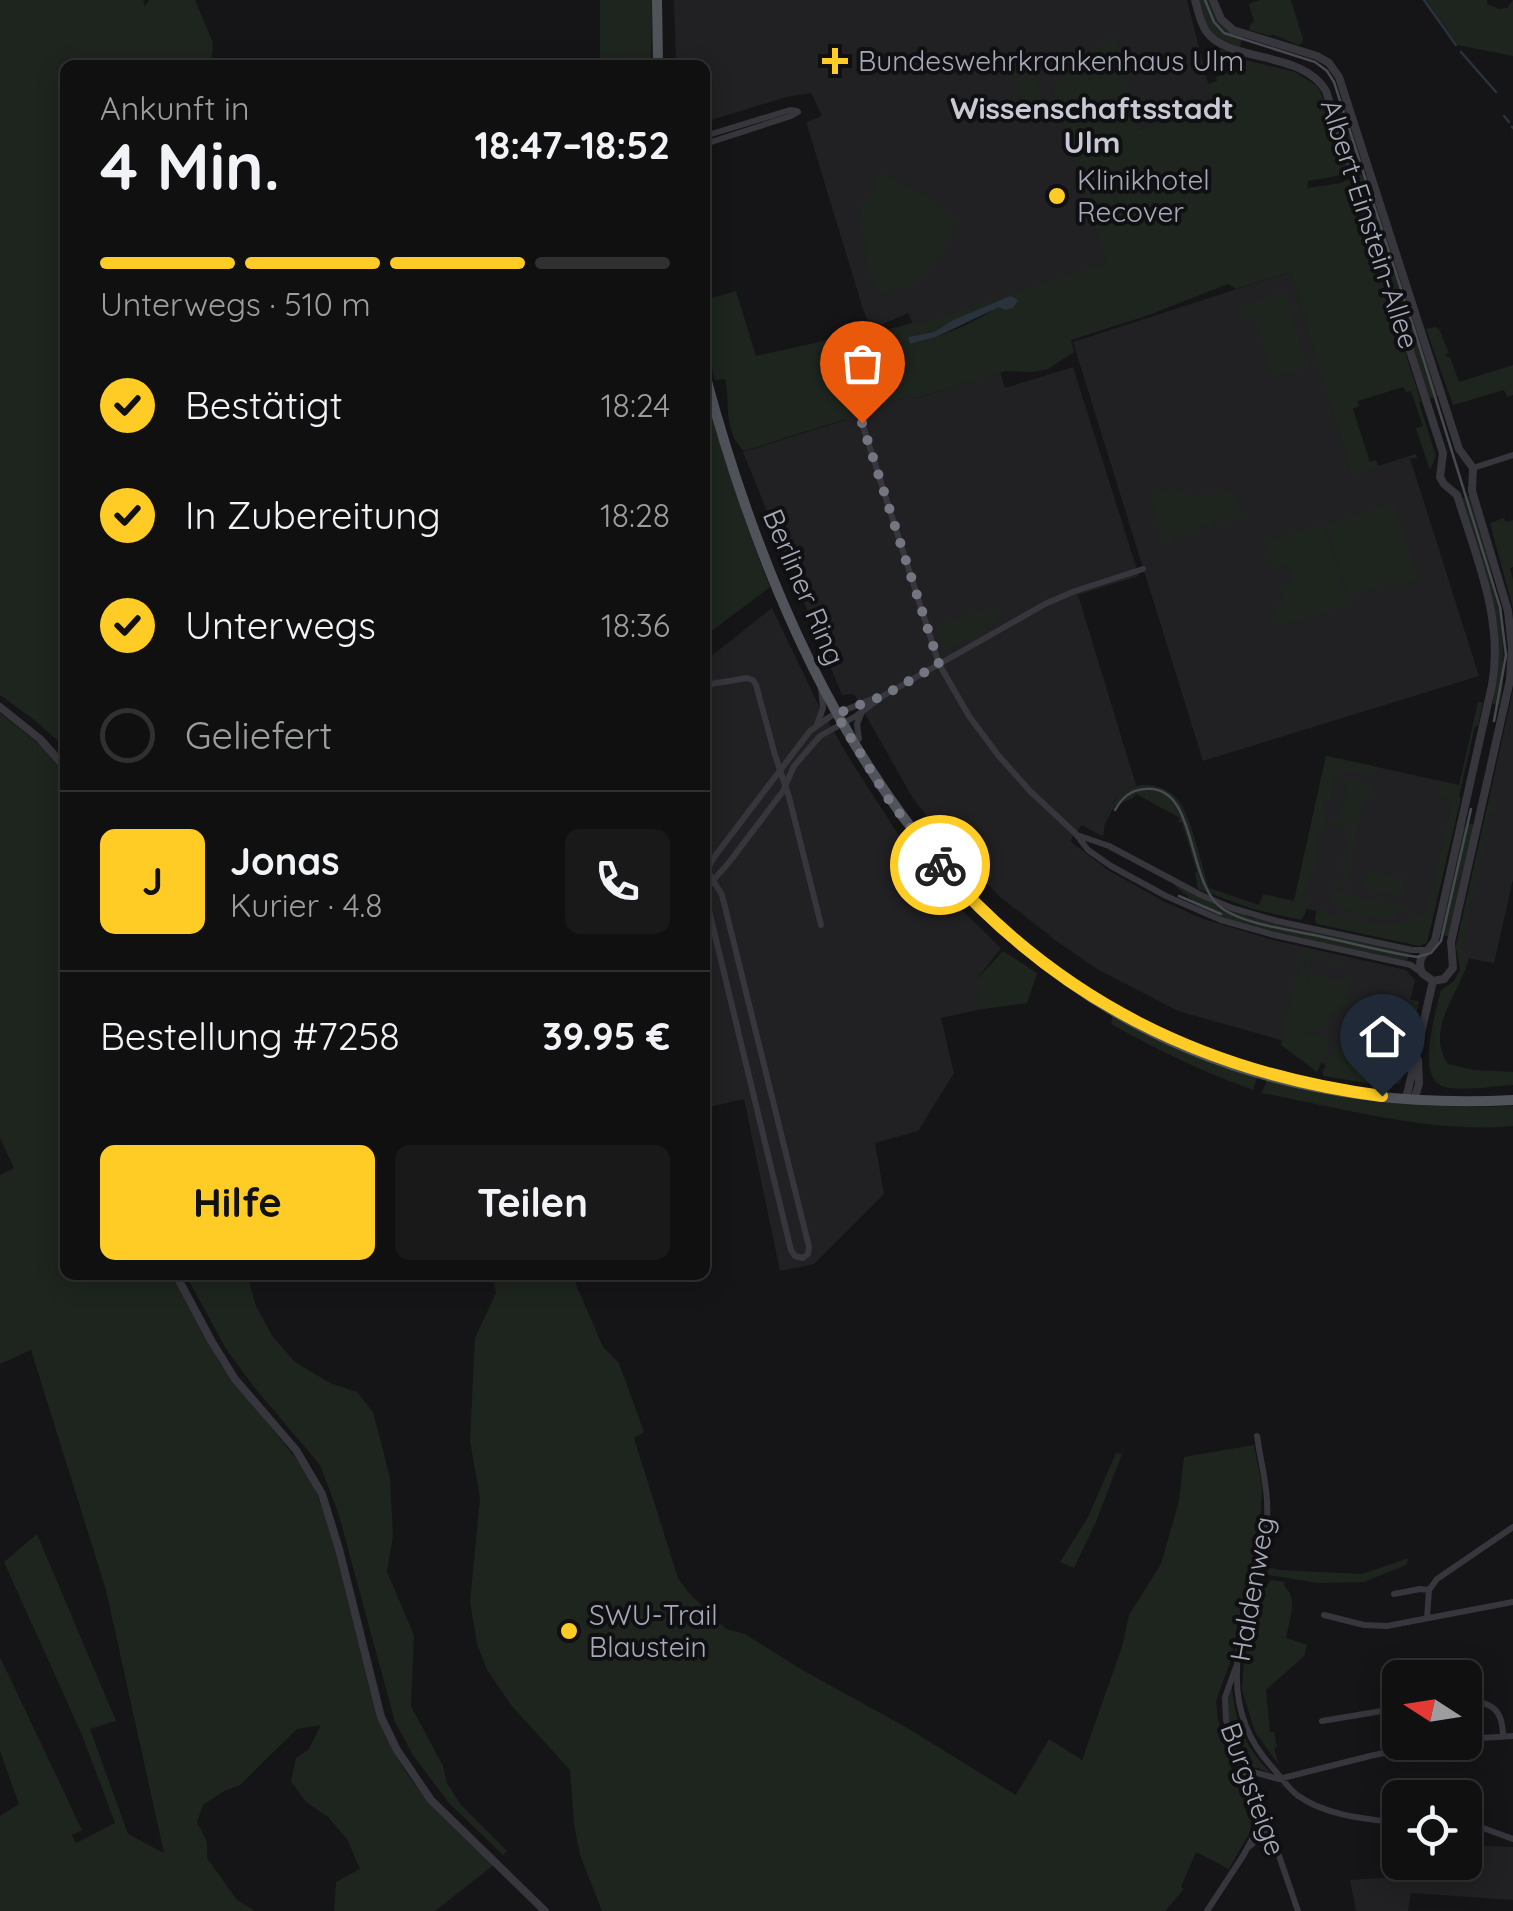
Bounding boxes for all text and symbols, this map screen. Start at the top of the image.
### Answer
place label: Bundeswehrkrankenhaus Ulm [858,43,1244,78]
marker: Bundeswehrkrankenhaus Ulm [822,48,848,74]
text: Ankunft in [100,88,249,128]
district label: Wissenschaftsstadt Ulm [950,89,1234,161]
street label: Albert-Einstein-Allee [1314,95,1427,353]
text: 18:47–18:52 [474,121,670,169]
text: 4 Min. [100,125,280,206]
place label: Klinikhotel Recover [1077,162,1210,229]
marker: Klinikhotel Recover [1046,185,1068,207]
text: Unterwegs · 510 m [100,284,371,324]
pin [820,321,905,424]
icon: bag [835,336,890,391]
icon: check [100,378,155,433]
text: Bestätigt [185,381,343,429]
text: 18:24 [601,385,670,425]
icon: check [100,488,155,543]
text: In Zubereitung [185,491,441,539]
text: 18:28 [600,495,670,535]
street label: Berliner Ring [756,504,853,670]
icon: check [100,598,155,653]
text: Unterwegs [185,601,376,649]
text: 18:36 [601,605,670,645]
text: Geliefert [185,711,332,759]
courier [890,815,990,915]
button: phone [565,829,670,934]
text: Jonas [230,837,340,885]
icon: bike [913,838,968,893]
text: J [142,857,163,905]
text: Kurier · 4.8 [230,885,383,925]
pin [1340,994,1425,1097]
icon: home [1355,1009,1410,1064]
text: Bestellung #7258 [100,1012,400,1060]
text: 39.95 € [542,1012,670,1060]
button: Hilfe [100,1145,375,1260]
button: Teilen [395,1145,670,1260]
street label: Haldenweg [1222,1514,1281,1664]
place label: SWU-Trail Blaustein [589,1597,718,1664]
marker: SWU-Trail Blaustein [558,1620,580,1642]
north arrow [1382,1660,1482,1760]
map controls [1382,1660,1482,1880]
street label: Burgsteige [1213,1718,1294,1860]
button: locate [1382,1780,1482,1880]

